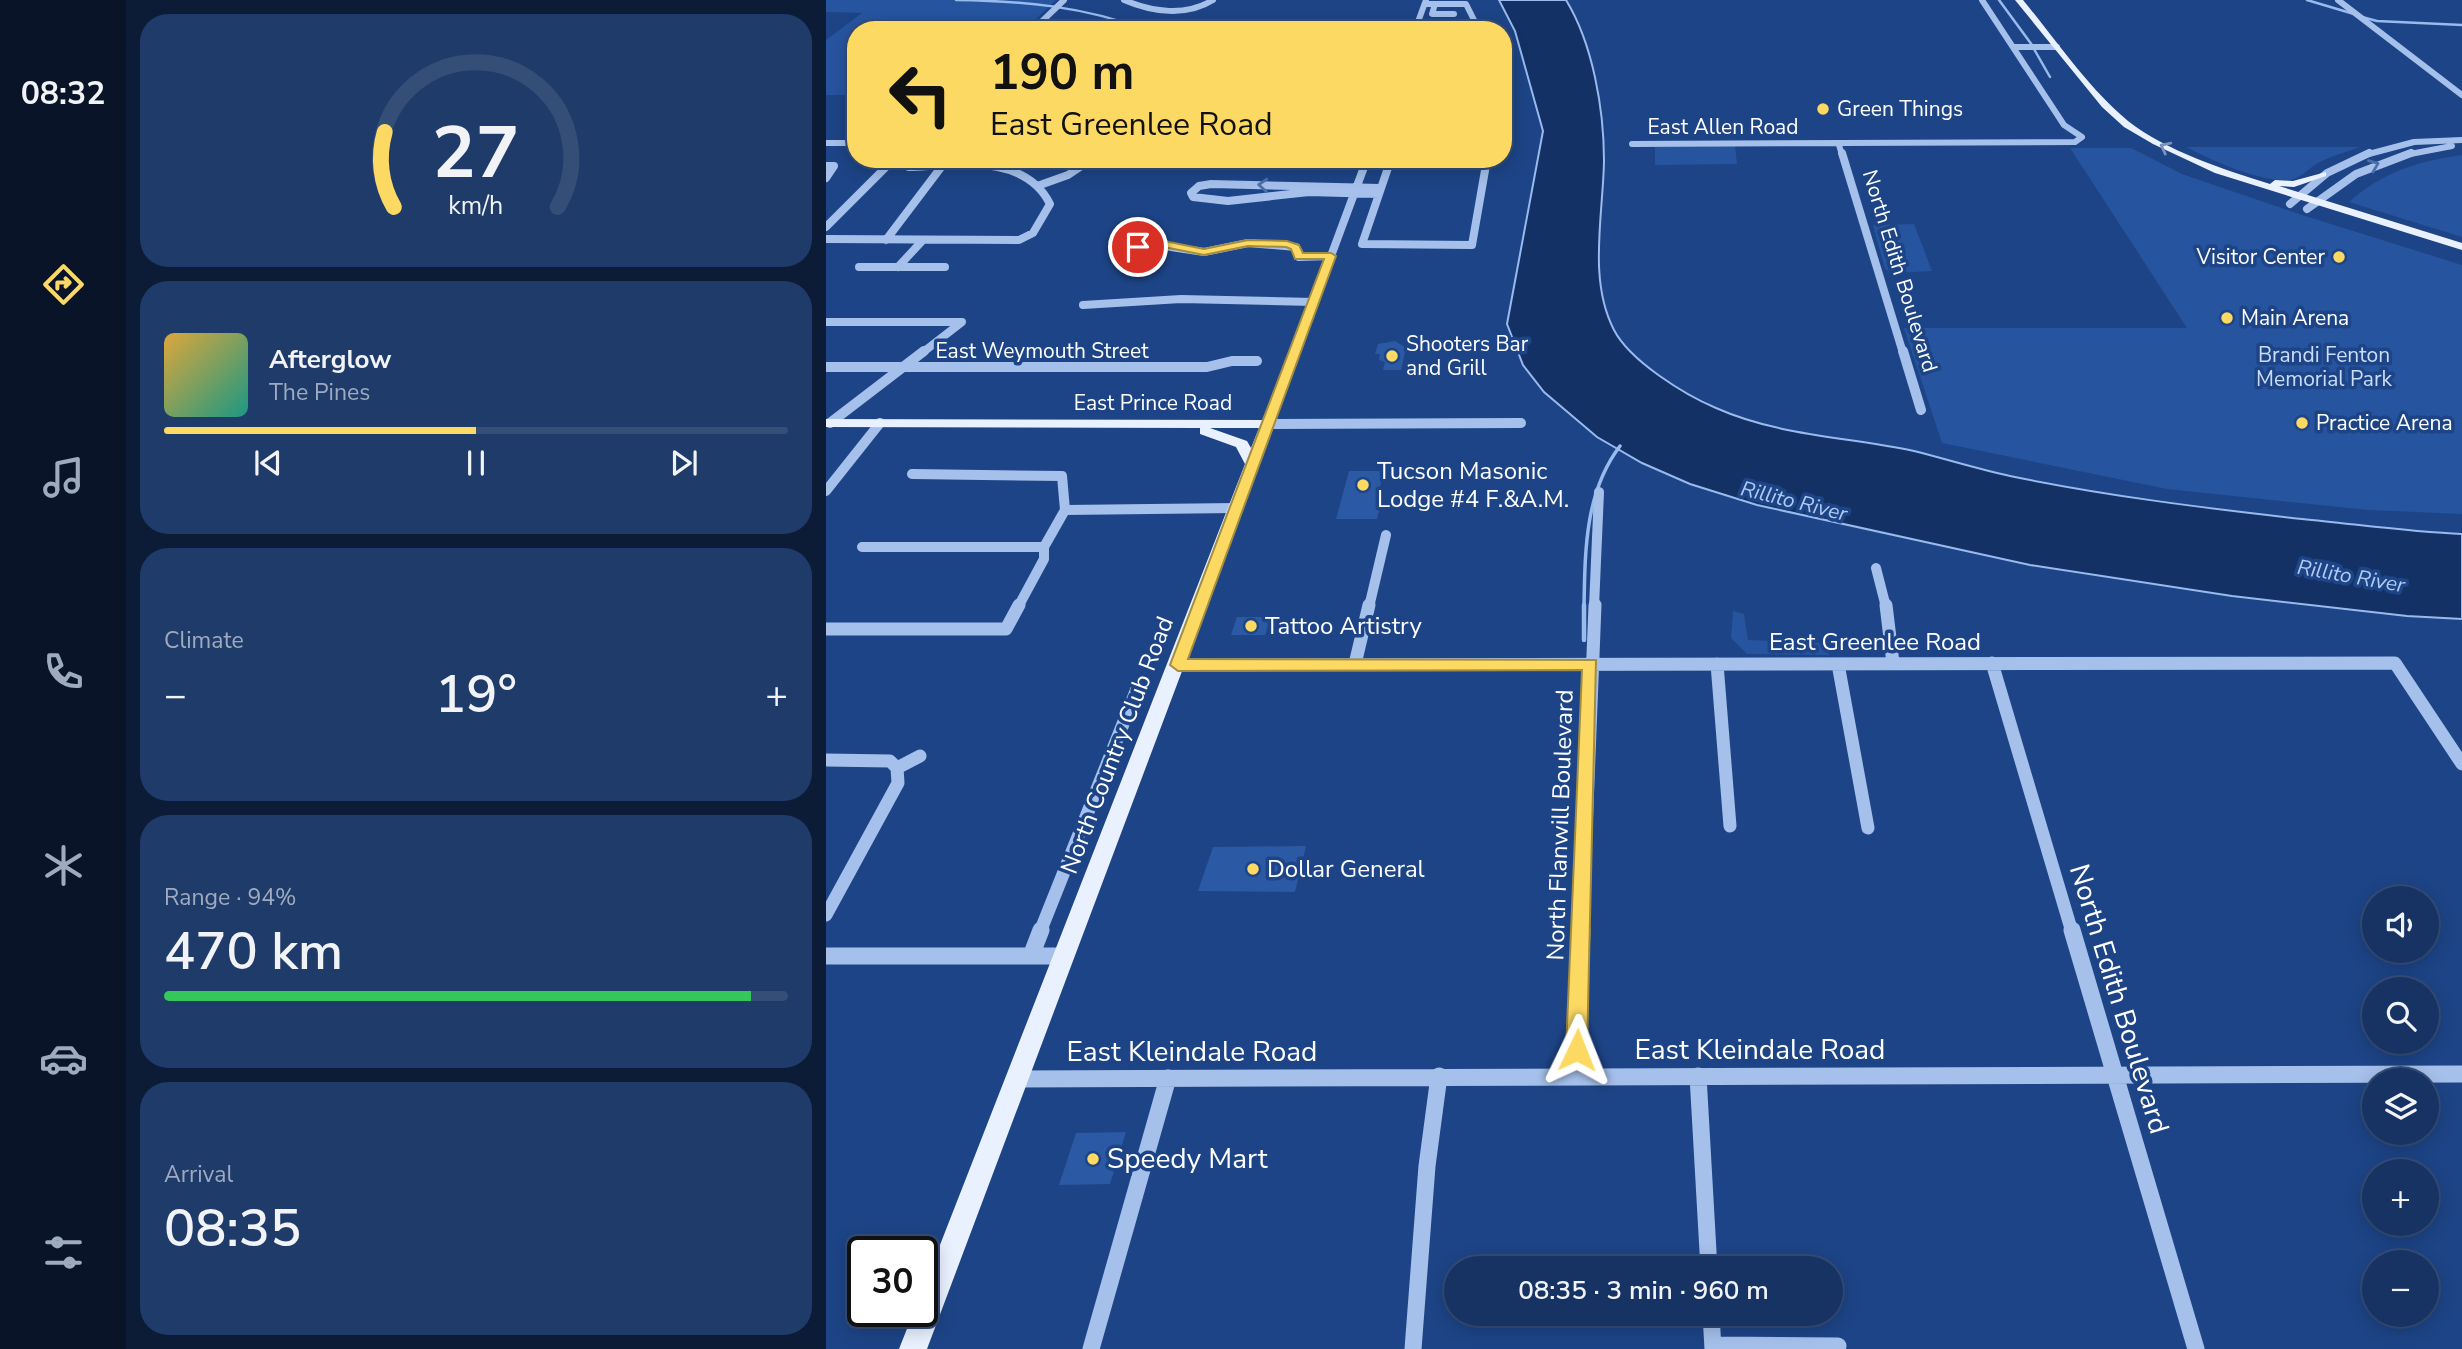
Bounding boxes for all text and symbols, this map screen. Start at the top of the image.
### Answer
text: 190 m [990,39,1134,106]
icon: left [875,49,966,140]
text: 08:32 [21,72,105,115]
place label: Green Things [1837,95,1963,123]
marker: Green Things [1815,101,1831,117]
text: 27 [432,103,520,203]
text: East Greenlee Road [990,103,1273,146]
street label: East Allen Road [1648,113,1798,141]
one-way arrow [2160,141,2172,155]
one-way arrow [2367,160,2379,174]
street label: North Edith Boulevard [1856,166,1944,376]
one-way arrow [1257,177,1268,192]
text: km/h [448,188,504,222]
pin [1108,217,1168,277]
icon: arrive [1119,228,1157,266]
place label: Visitor Center [2195,243,2325,271]
marker: Visitor Center [2331,249,2347,265]
icon: directions [39,260,88,309]
place label: Main Arena [2241,304,2349,332]
marker: Main Arena [2219,310,2235,326]
place label: Shooters Bar and Grill [1406,330,1529,382]
street label: East Weymouth Street [935,337,1149,365]
park label: Brandi Fenton Memorial Park [2256,341,2392,393]
text: Afterglow [269,342,392,377]
marker: Shooters Bar and Grill [1384,348,1400,364]
text: The Pines [269,377,370,408]
street label: East Prince Road [1074,389,1232,417]
place label: Practice Arena [2316,409,2453,437]
marker: Practice Arena [2294,415,2310,431]
icon: previous [249,444,287,482]
icon: pause [457,444,495,482]
icon: next [665,444,703,482]
icon: music [39,453,88,502]
place label: Tucson Masonic Lodge #4 F.&A.M. [1377,455,1569,515]
water label: Rillito River [1738,474,1851,528]
marker: Tucson Masonic Lodge #4 F.&A.M. [1355,477,1371,493]
water label: Rillito River [2295,553,2407,599]
place label: Tattoo Artistry [1265,610,1422,642]
street label: North Country Club Road [1053,612,1181,878]
marker: Tattoo Artistry [1243,618,1259,634]
text: Climate [164,625,244,656]
street label: East Greenlee Road [1769,626,1981,658]
icon: phone [39,647,88,696]
text: 19° [435,659,517,730]
text: − [164,670,187,721]
text: + [765,670,788,721]
street label: North Flanwill Boulevard [1539,689,1581,961]
icon: climate [39,841,88,890]
place label: Dollar General [1267,853,1425,885]
street label: North Edith Boulevard [2060,860,2178,1138]
marker: Dollar General [1245,861,1261,877]
text: Range · 94% [164,882,296,913]
map controls [2362,886,2439,1327]
button: sound [2362,886,2439,963]
text: 470 km [164,916,343,987]
button: search [2362,977,2439,1054]
position arrow [1540,1013,1614,1087]
street label: East Kleindale Road [1635,1031,1885,1069]
street label: East Kleindale Road [1067,1033,1317,1071]
icon: car [39,1034,88,1083]
button: layers [2362,1068,2439,1145]
place label: Speedy Mart [1107,1140,1268,1178]
marker: Speedy Mart [1085,1151,1101,1167]
text: Arrival [164,1159,233,1190]
button: + [2362,1159,2439,1236]
text: 08:35 [164,1193,301,1264]
icon: filters [39,1228,88,1277]
speed limit sign: 30 [847,1236,938,1327]
button: − [2362,1250,2439,1327]
text: 08:35 · 3 min · 960 m [1518,1273,1769,1308]

